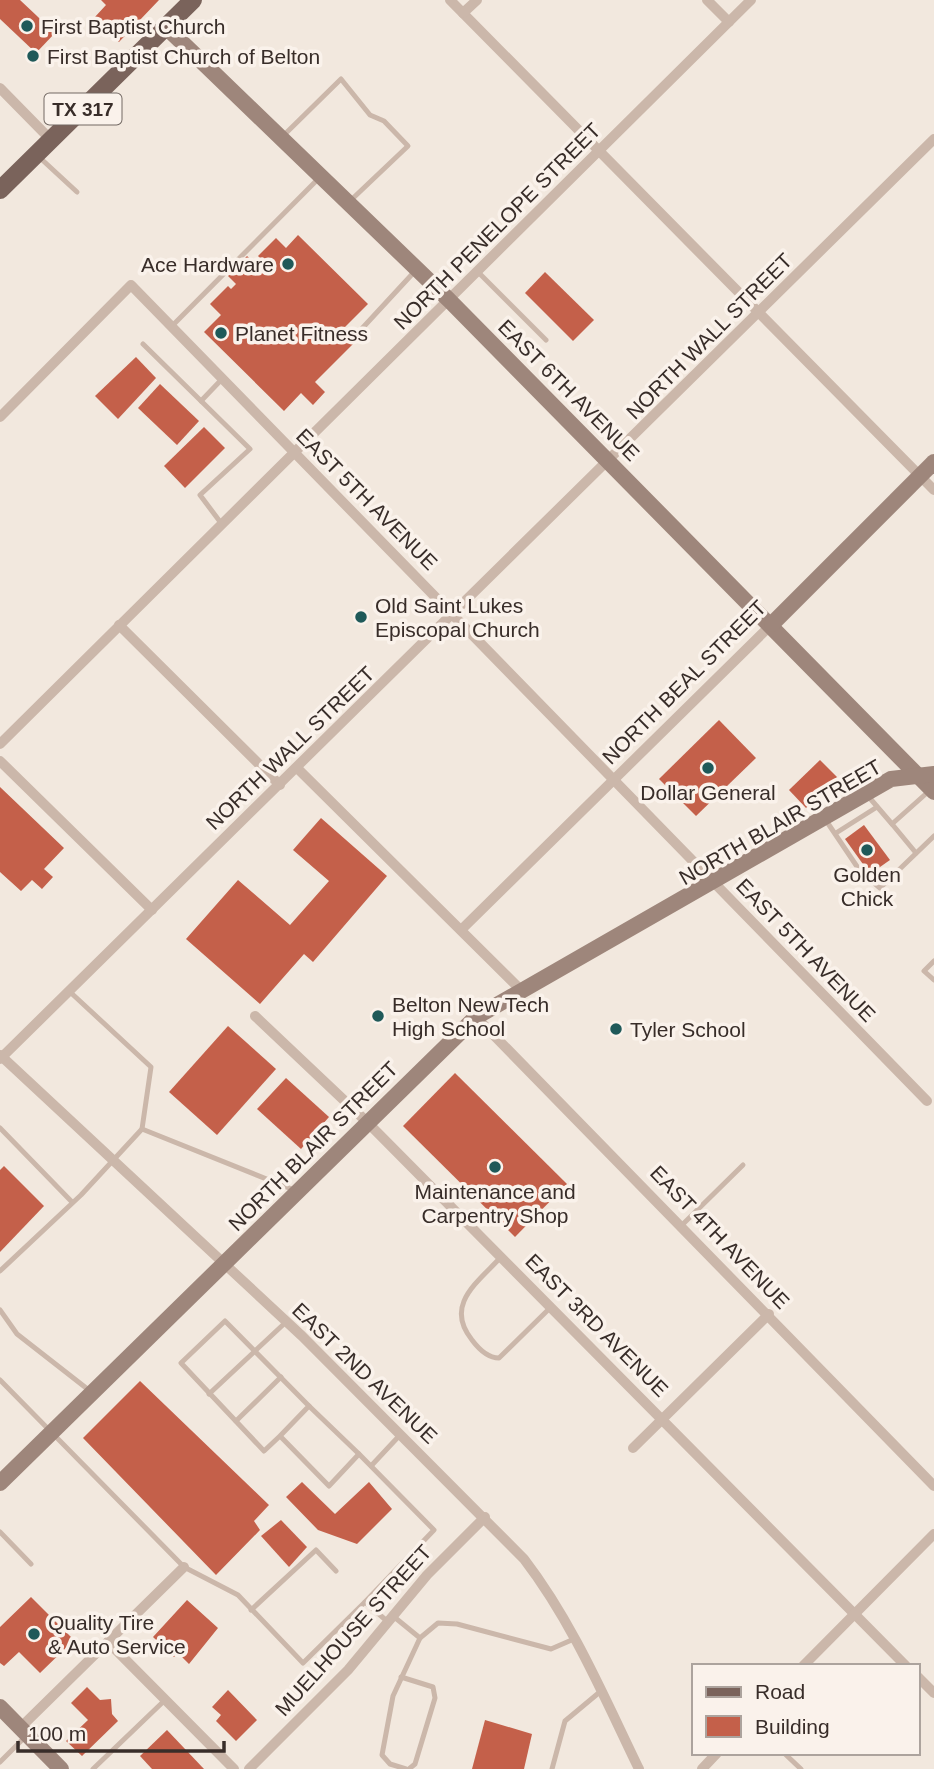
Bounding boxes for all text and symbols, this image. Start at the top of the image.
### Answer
place label: First Baptist Church [41,15,225,38]
marker: First Baptist Church [19,18,35,34]
place label: First Baptist Church of Belton [47,45,320,68]
marker: First Baptist Church of Belton [25,48,41,64]
road number: TX 317 [44,94,122,124]
street label: NORTH PENELOPE STREET [389,118,605,334]
street label: NORTH WALL STREET [622,248,797,423]
place label: Ace Hardware [141,253,274,276]
marker: Ace Hardware [280,256,296,272]
street label: EAST 6TH AVENUE [494,315,644,465]
place label: Planet Fitness [235,322,368,345]
marker: Planet Fitness [213,325,229,341]
street label: EAST 5TH AVENUE [292,424,442,574]
place label: Old Saint Lukes Episcopal Church [375,594,540,641]
street label: NORTH BEAL STREET [597,595,771,769]
marker: Old Saint Lukes Episcopal Church [353,609,369,625]
street label: NORTH WALL STREET [201,662,379,834]
street label: NORTH BLAIR STREET [675,755,885,889]
marker: Dollar General [700,760,716,776]
place label: Dollar General [640,781,776,804]
marker: Golden Chick [859,842,875,858]
place label: Golden Chick [833,863,901,910]
street label: EAST 5TH AVENUE [732,874,880,1026]
place label: Belton New Tech High School [392,993,549,1040]
marker: Belton New Tech High School [370,1008,386,1024]
place label: Tyler School [630,1018,746,1041]
marker: Tyler School [608,1021,624,1037]
street label: NORTH BLAIR STREET [224,1057,402,1235]
marker: Maintenance and Carpentry Shop [487,1159,503,1175]
street label: EAST 4TH AVENUE [646,1161,794,1313]
place label: Maintenance and Carpentry Shop [414,1180,576,1227]
street label: EAST 3RD AVENUE [521,1249,673,1401]
street label: EAST 2ND AVENUE [288,1298,442,1448]
street label: MUELHOUSE STREET [270,1540,436,1720]
place label: Quality Tire & Auto Service [48,1611,186,1658]
marker: Quality Tire & Auto Service [26,1626,42,1642]
legend [692,1664,920,1755]
text: Road [755,1680,805,1703]
scale bar [18,1710,224,1754]
text: Building [755,1715,830,1738]
text: 100 m [28,1722,86,1745]

